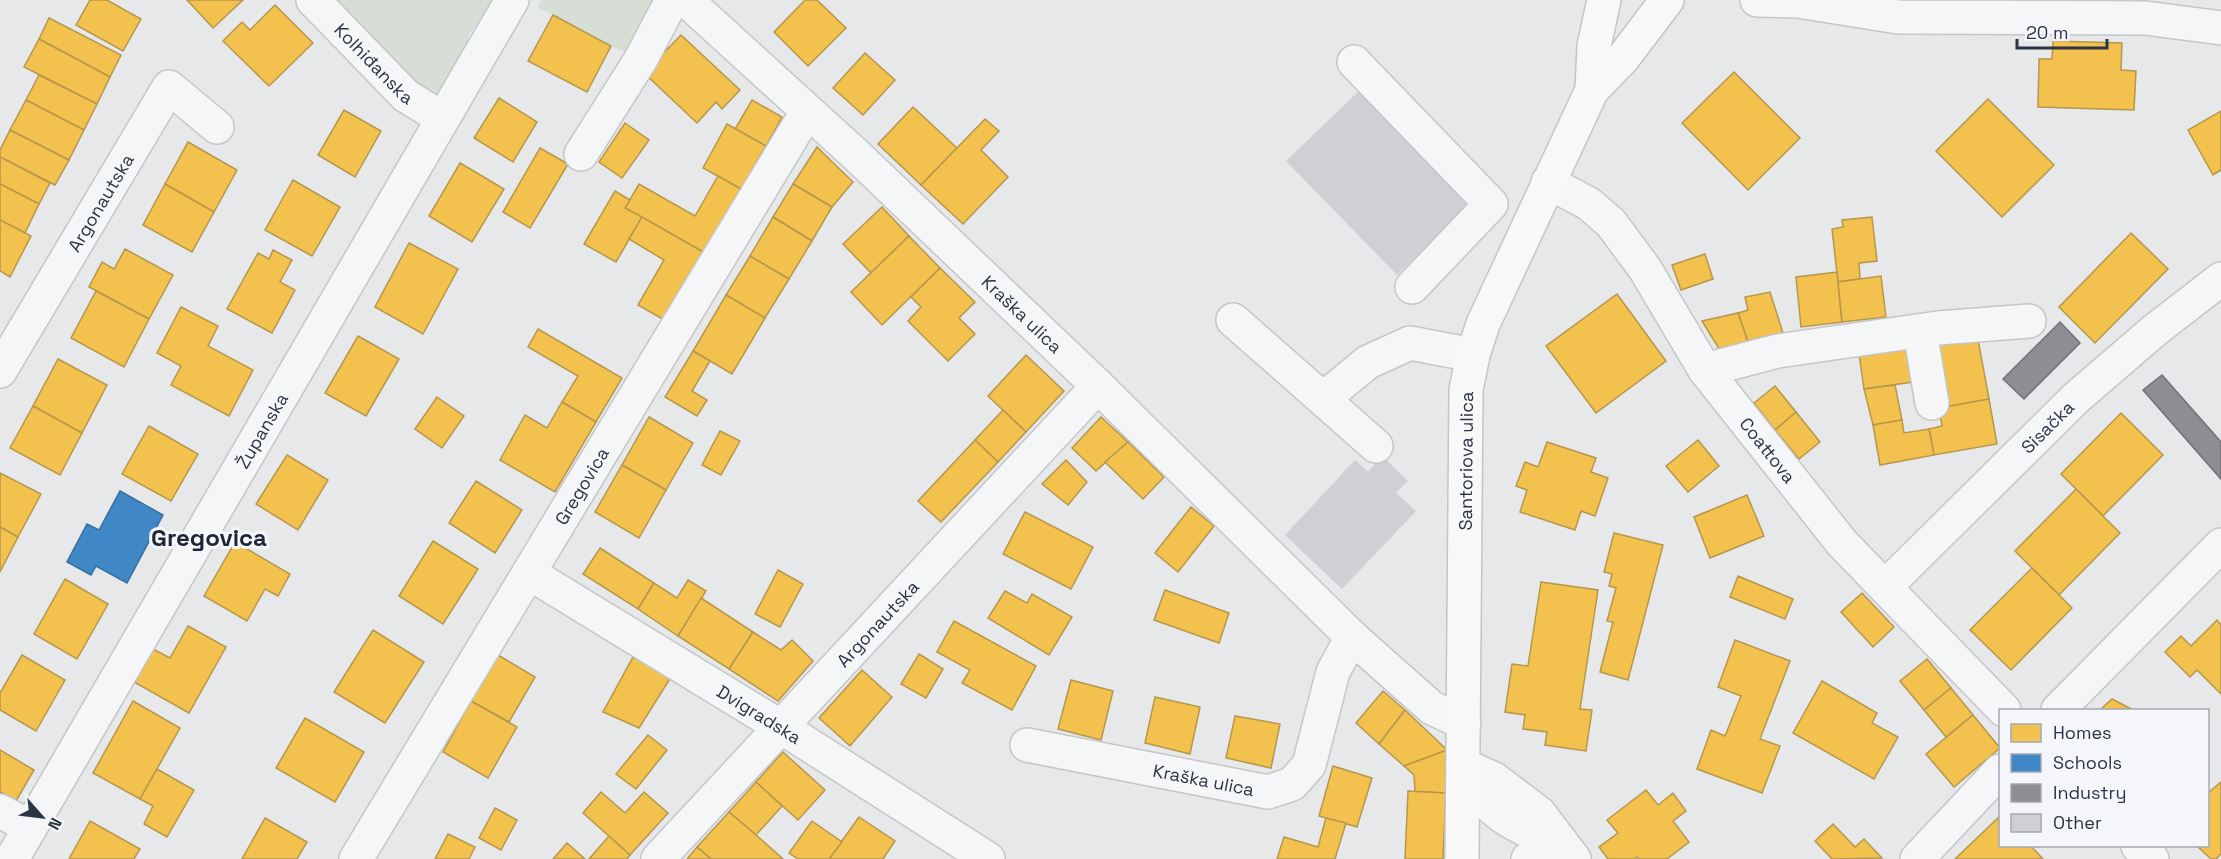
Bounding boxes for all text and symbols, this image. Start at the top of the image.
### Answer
scale bar [2017,12,2107,50]
street label: Kolhiđanska [330,18,417,109]
text: 20 m [2026,21,2069,44]
street label: Argonautska [62,149,138,256]
street label: Kraška ulica [977,270,1067,358]
street label: Županska [231,388,293,472]
street label: Santoriova ulica [1453,392,1477,530]
street label: Sisačka [2016,395,2078,458]
street label: Coattova [1735,412,1801,487]
street label: Gregovica [549,443,614,529]
district label: Gregovica [151,522,267,553]
street label: Argonautska [831,575,923,671]
street label: Dvigradska [713,679,806,749]
legend [1999,709,2209,847]
text: Homes [2053,721,2112,744]
text: Schools [2053,751,2122,774]
street label: Kraška ulica [1151,758,1256,801]
text: Industry [2053,781,2126,804]
north arrow [12,787,72,847]
text: Other [2053,811,2102,834]
text: N [43,814,67,833]

